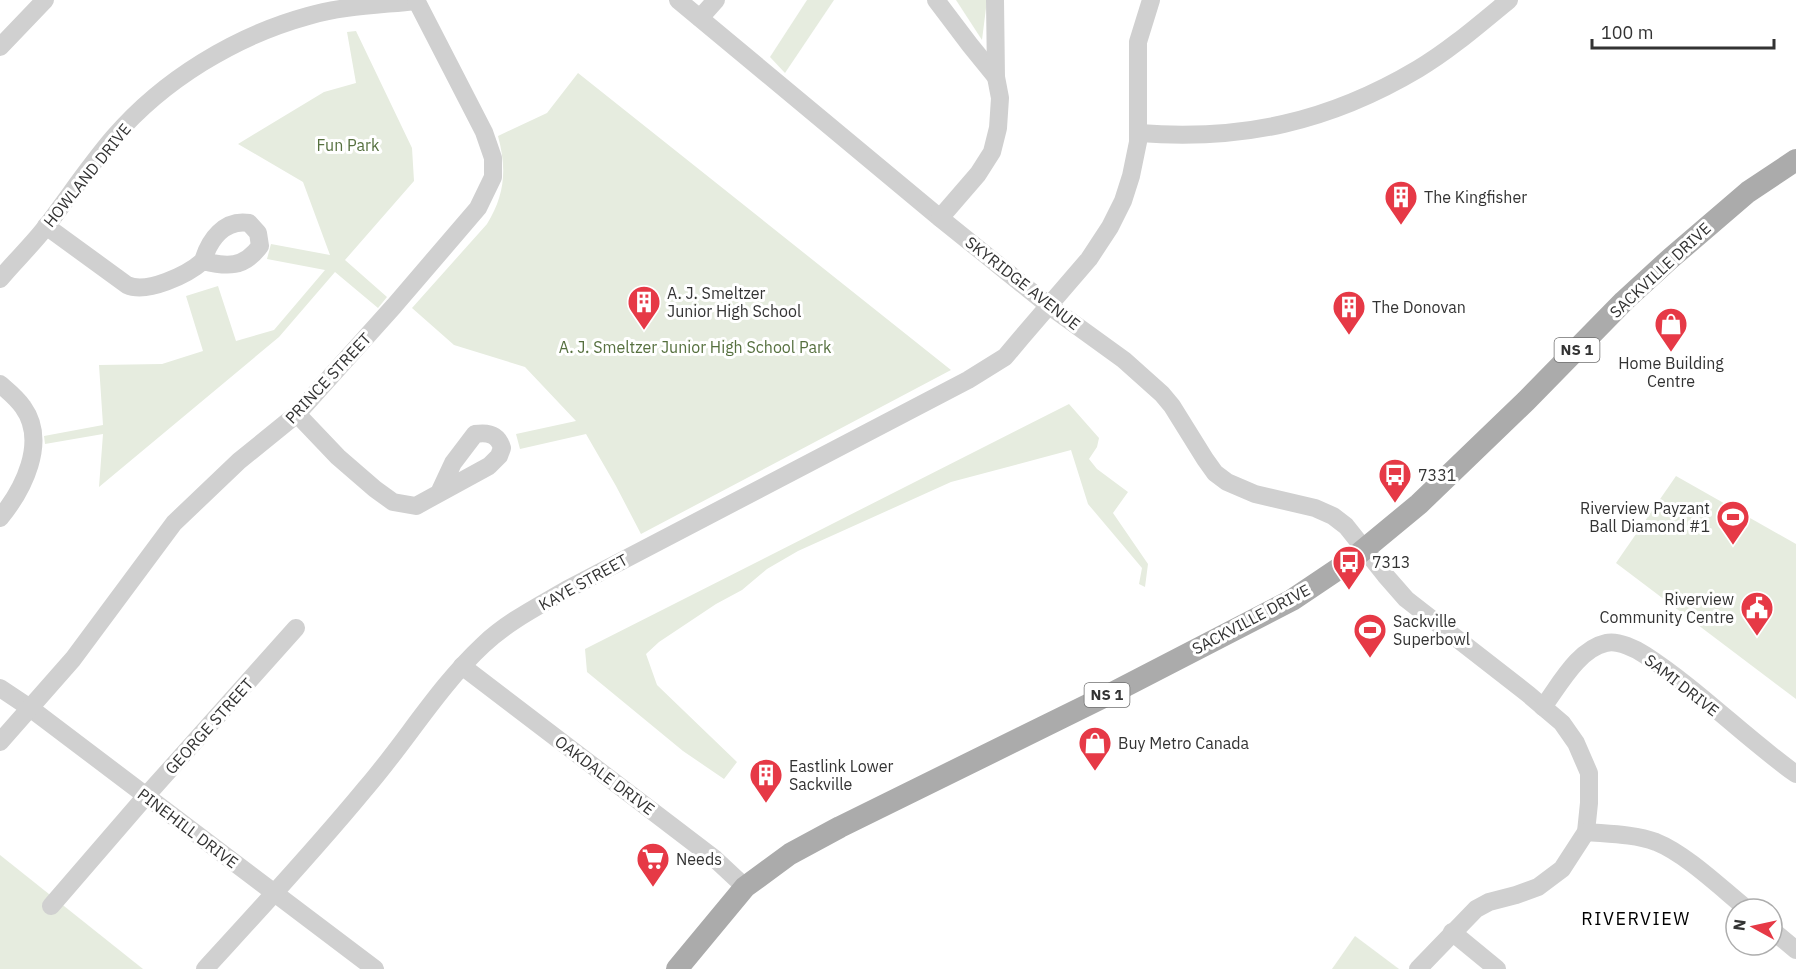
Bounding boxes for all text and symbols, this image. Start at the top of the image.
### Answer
scale bar [1592,12,1774,50]
text: 100 m [1601,21,1653,44]
street label: HOWLAND DRIVE [39,119,135,231]
park label: Fun Park [317,135,380,155]
building icon: The Kingfisher [1383,179,1419,226]
place label: The Kingfisher [1424,187,1527,207]
street label: SACKVILLE DRIVE [1605,218,1715,322]
street label: SKYRIDGE AVENUE [962,232,1084,334]
place label: A. J. Smeltzer Junior High School [667,283,801,321]
building icon: A. J. Smeltzer Junior High School [626,284,662,331]
building icon: The Donovan [1331,289,1367,336]
place label: The Donovan [1372,297,1466,317]
shop icon: Home Building Centre [1653,306,1689,353]
street label: PRINCE STREET [281,328,375,428]
park label: A. J. Smeltzer Junior High School Park [559,337,832,357]
road number: NS 1 [1554,338,1600,362]
place label: Home Building Centre [1618,353,1724,391]
bus stop icon: 7331 [1377,457,1413,504]
place label: 7331 [1418,465,1456,485]
place label: Riverview Payzant Ball Diamond #1 [1580,498,1710,536]
sports icon: Riverview Payzant Ball Diamond #1 [1715,499,1751,546]
bus stop icon: 7313 [1331,544,1367,591]
street label: KAYE STREET [535,549,631,615]
place label: 7313 [1372,552,1410,572]
street label: SACKVILLE DRIVE [1189,579,1313,659]
place label: Riverview Community Centre [1600,589,1734,627]
public building icon: Riverview Community Centre [1739,590,1775,637]
place label: Sackville Superbowl [1393,611,1470,649]
sports icon: Sackville Superbowl [1352,612,1388,659]
street label: SAMI DRIVE [1641,650,1723,720]
street label: GEORGE STREET [161,674,257,778]
road number: NS 1 [1084,683,1130,707]
shop icon: Buy Metro Canada [1077,725,1113,772]
street label: OAKDALE DRIVE [551,731,659,819]
place label: Buy Metro Canada [1118,733,1250,753]
place label: Eastlink Lower Sackville [789,756,894,794]
building icon: Eastlink Lower Sackville [748,757,784,804]
street label: PINEHILL DRIVE [134,784,242,872]
supermarket icon: Needs [635,841,671,888]
place label: Needs [676,849,722,869]
north arrow [1724,897,1784,957]
district label: RIVERVIEW [1581,907,1691,930]
text: N [1728,918,1750,932]

